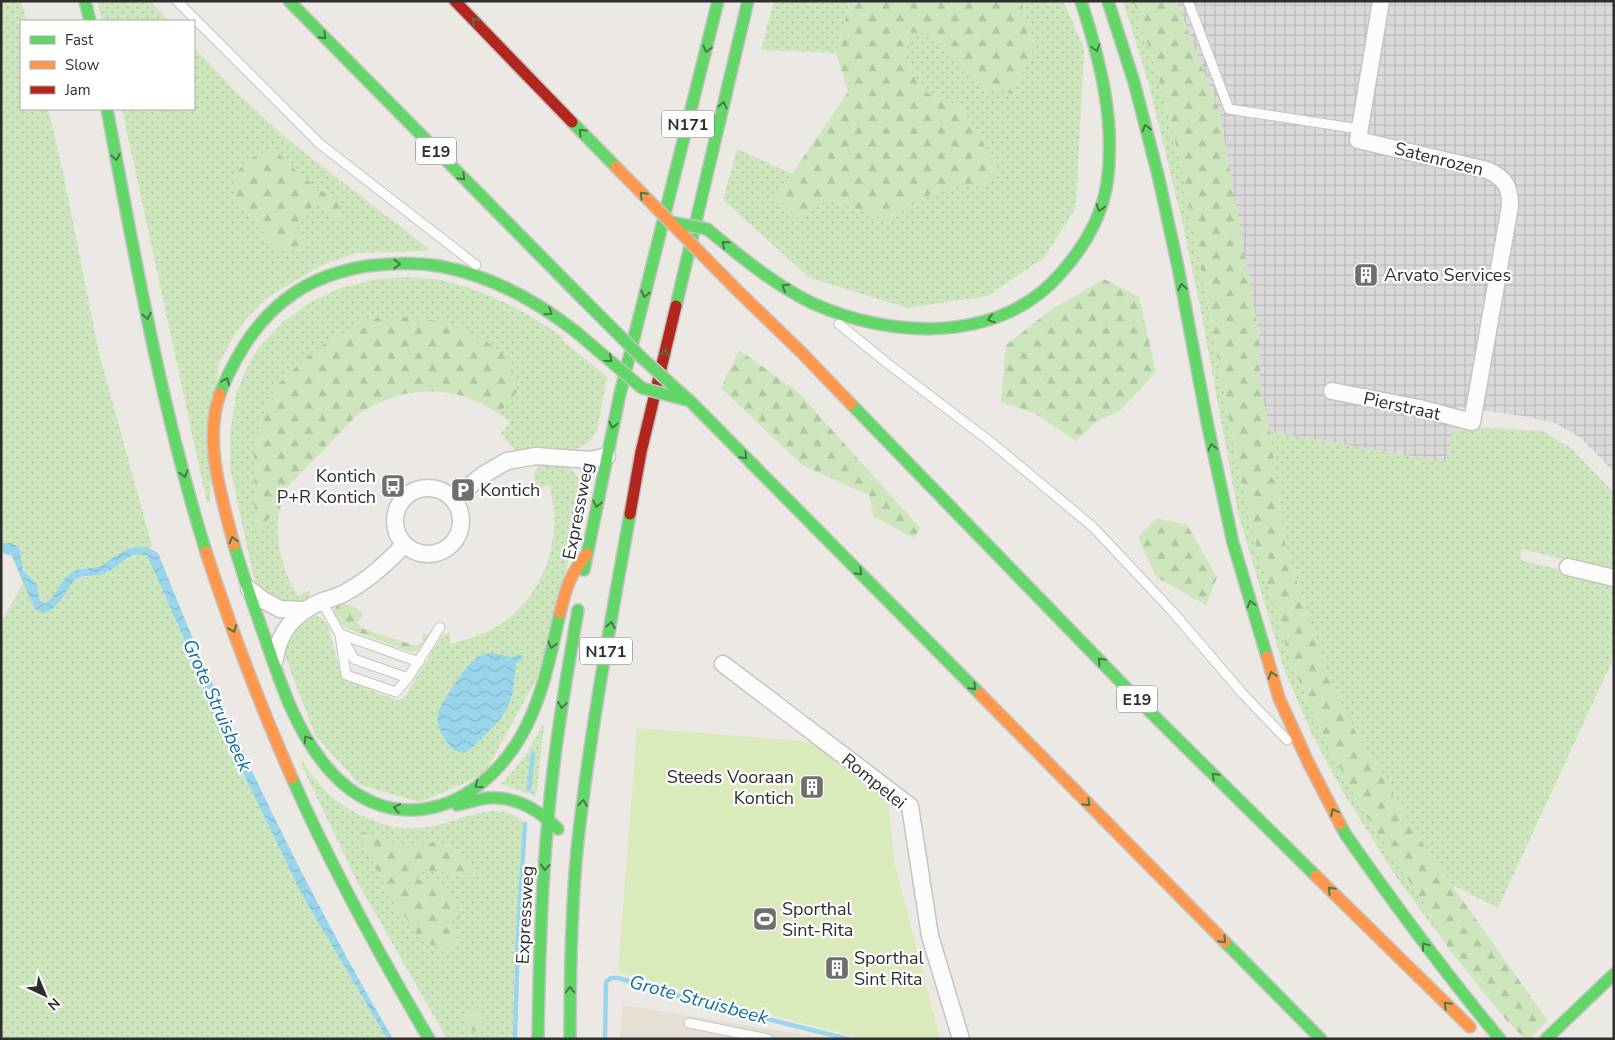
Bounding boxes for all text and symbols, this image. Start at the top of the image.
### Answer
one-way arrow [471,18,480,27]
legend [20,20,195,110]
text: Fast [65,30,94,50]
one-way arrow [317,30,326,39]
one-way arrow [1090,43,1100,51]
one-way arrow [702,44,712,52]
text: Slow [65,55,100,75]
text: Jam [64,80,91,100]
one-way arrow [717,101,728,110]
road number: N171 [662,110,714,138]
one-way arrow [1141,124,1152,133]
one-way arrow [579,129,588,138]
street label: Satenrozen [1392,136,1486,182]
road number: E19 [416,138,456,164]
one-way arrow [111,152,121,161]
one-way arrow [456,171,465,180]
one-way arrow [640,192,649,201]
one-way arrow [1096,203,1106,211]
one-way arrow [722,241,731,250]
one-way arrow [393,258,401,269]
building icon: Arvato Services [1353,262,1379,288]
place label: Arvato Services [1384,263,1511,287]
one-way arrow [1177,282,1188,291]
one-way arrow [782,284,791,294]
one-way arrow [640,290,651,299]
one-way arrow [543,306,553,315]
one-way arrow [141,312,152,321]
one-way arrow [987,313,995,323]
one-way arrow [659,349,670,358]
one-way arrow [603,354,612,363]
one-way arrow [220,377,231,386]
street label: Pierstraat [1361,386,1443,426]
one-way arrow [609,421,619,430]
one-way arrow [1207,442,1218,451]
one-way arrow [738,451,747,460]
street label: Expressweg [557,460,599,562]
place label: Kontich P+R Kontich [277,464,376,509]
one-way arrow [178,470,188,478]
bus stop icon: Kontich P+R Kontich [380,473,406,499]
parking icon: Kontich [450,477,476,503]
place label: Kontich [480,478,540,502]
one-way arrow [592,500,603,509]
one-way arrow [228,535,239,544]
one-way arrow [853,566,862,575]
one-way arrow [1246,601,1256,609]
one-way arrow [605,621,615,629]
one-way arrow [227,625,237,633]
water label: Grote Struisbeek [176,635,258,776]
road number: N171 [580,637,632,664]
one-way arrow [547,640,558,649]
one-way arrow [1097,658,1106,667]
one-way arrow [1267,671,1277,679]
one-way arrow [967,681,976,690]
road number: E19 [1117,686,1157,712]
one-way arrow [557,702,568,710]
one-way arrow [304,736,313,745]
street label: Rompelei [837,748,911,814]
place label: Steeds Vooraan Kontich [667,765,794,810]
one-way arrow [1212,773,1221,782]
building icon: Steeds Vooraan Kontich [799,774,825,800]
one-way arrow [474,779,484,788]
one-way arrow [1082,797,1091,806]
one-way arrow [577,799,588,807]
one-way arrow [392,804,401,814]
one-way arrow [1330,808,1340,817]
one-way arrow [539,863,550,871]
street label: Expressweg [510,865,540,965]
one-way arrow [1328,887,1337,896]
place label: Sporthal Sint-Rita [782,897,853,942]
sports icon: Sporthal Sint-Rita [752,906,778,932]
one-way arrow [1217,934,1226,943]
one-way arrow [1423,943,1431,952]
place label: Sporthal Sint Rita [854,946,925,991]
building icon: Sporthal Sint Rita [824,955,850,981]
water label: Grote Struisbeek [627,969,771,1031]
north arrow [20,970,70,1020]
one-way arrow [565,986,575,994]
text: N [43,994,64,1014]
one-way arrow [1444,1001,1453,1010]

